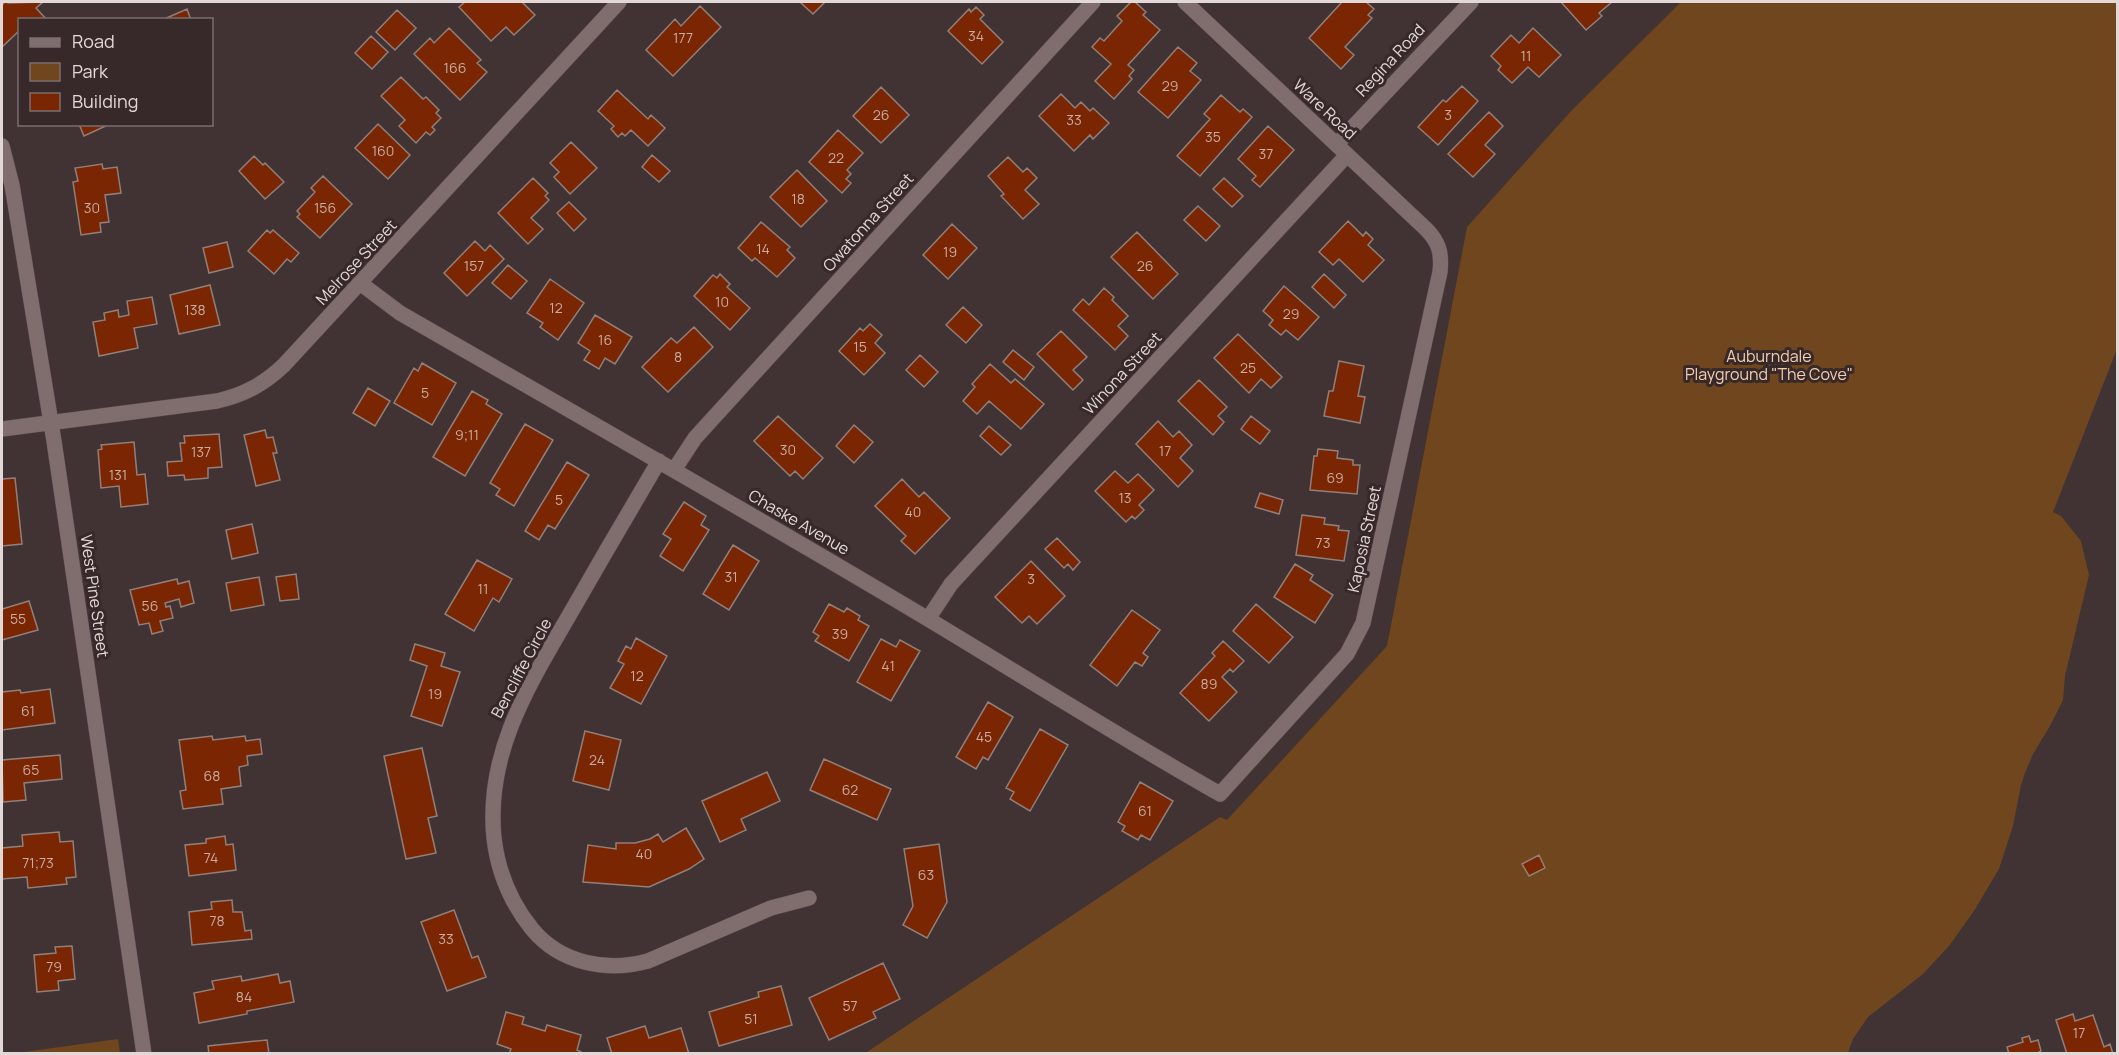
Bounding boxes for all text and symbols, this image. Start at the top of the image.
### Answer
legend [18,18,213,126]
street label: Regina Road [1351,19,1429,101]
house number: 34 [968,26,984,45]
house number: 177 [673,28,693,47]
text: Road [72,29,115,53]
house number: 11 [1521,46,1531,65]
house number: 166 [444,58,466,77]
text: Park [72,59,109,83]
street label: Ware Road [1289,74,1361,144]
house number: 29 [1162,76,1178,95]
text: Building [72,89,138,113]
house number: 26 [873,105,889,124]
house number: 3 [1444,105,1452,124]
house number: 33 [1066,110,1082,129]
house number: 35 [1205,127,1221,146]
house number: 160 [372,141,394,160]
house number: 37 [1259,144,1273,163]
house number: 22 [828,148,844,167]
street label: Owatonna Street [818,168,918,276]
house number: 18 [791,189,805,208]
house number: 30 [84,198,100,217]
house number: 156 [314,198,336,217]
street label: Melrose Street [311,214,401,310]
house number: 14 [756,239,770,258]
house number: 19 [943,242,957,261]
house number: 157 [464,256,484,275]
house number: 26 [1137,256,1153,275]
house number: 10 [715,292,729,311]
house number: 12 [549,298,563,317]
house number: 138 [184,300,206,319]
house number: 29 [1283,304,1299,323]
street label: Winona Street [1078,327,1166,419]
house number: 16 [598,330,612,349]
house number: 15 [853,337,867,356]
park label: Auburndale Playground "The Cove" [1685,345,1853,385]
house number: 8 [674,347,682,366]
house number: 25 [1240,358,1256,377]
house number: 5 [421,383,429,402]
house number: 9;11 [455,425,479,444]
house number: 30 [780,440,796,459]
house number: 17 [1159,441,1171,460]
house number: 137 [191,442,211,461]
house number: 131 [109,465,127,484]
house number: 69 [1326,468,1344,487]
street label: Chaske Avenue [744,484,854,560]
street label: Kaposia Street [1342,484,1386,594]
house number: 13 [1118,488,1132,507]
house number: 5 [555,490,563,509]
house number: 40 [905,502,921,521]
street label: West Pine Street [75,533,115,659]
house number: 73 [1316,533,1330,552]
house number: 31 [724,567,738,586]
house number: 3 [1027,569,1035,588]
house number: 11 [478,579,488,598]
house number: 56 [142,596,158,615]
house number: 55 [10,609,26,628]
street label: Bencliffe Circle [486,614,556,722]
house number: 39 [832,624,848,643]
house number: 41 [881,656,895,675]
house number: 12 [630,666,644,685]
house number: 89 [1201,674,1217,693]
house number: 19 [428,684,442,703]
house number: 61 [21,701,35,720]
house number: 45 [976,727,992,746]
house number: 24 [589,750,605,769]
house number: 65 [23,760,39,779]
house number: 68 [204,766,220,785]
house number: 62 [842,780,858,799]
house number: 61 [1138,801,1152,820]
house number: 40 [636,844,652,863]
house number: 74 [204,848,218,867]
house number: 71;73 [22,853,54,872]
house number: 63 [918,865,934,884]
house number: 78 [209,911,225,930]
house number: 33 [438,929,454,948]
house number: 79 [46,957,62,976]
house number: 84 [236,987,252,1006]
house number: 57 [842,996,858,1015]
house number: 51 [744,1009,758,1028]
house number: 17 [2073,1023,2085,1042]

